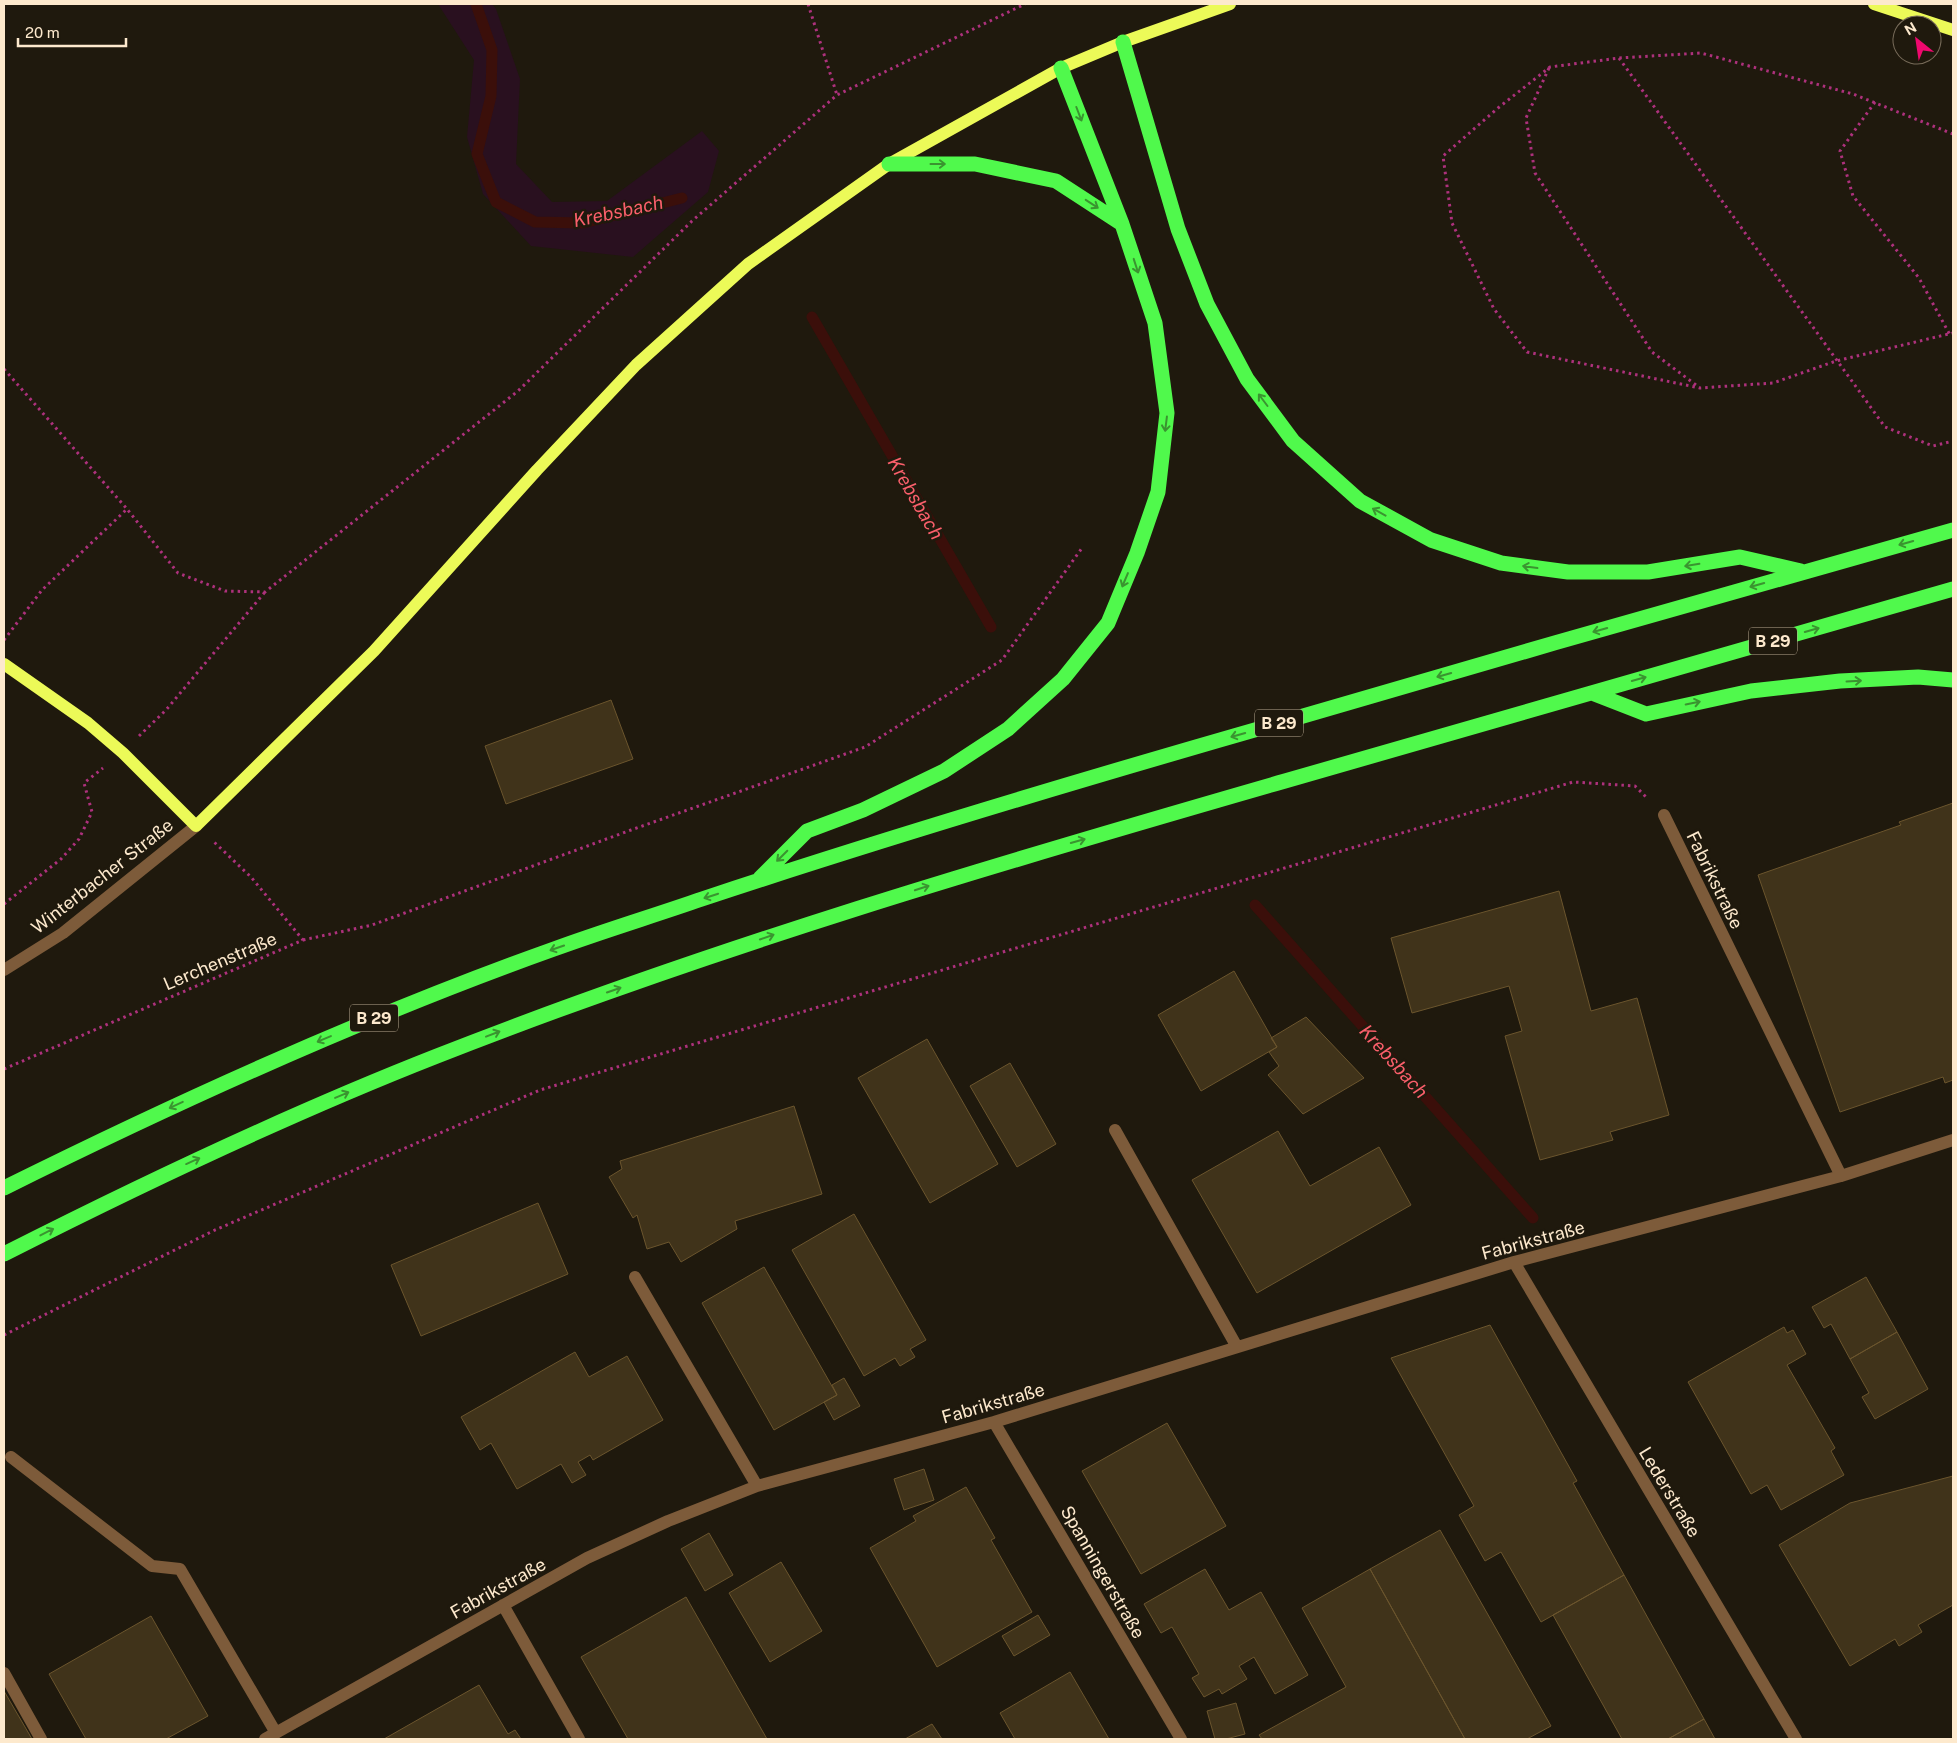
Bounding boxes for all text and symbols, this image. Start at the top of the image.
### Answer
scale bar [18,15,125,47]
north arrow [1892,15,1942,65]
text: N [1902,19,1919,38]
text: 20 m [25,24,60,41]
one-way arrow [1075,105,1084,121]
one-way arrow [930,159,946,169]
water label: Krebsbach [571,191,665,231]
one-way arrow [1084,199,1098,209]
one-way arrow [1132,258,1141,273]
one-way arrow [1257,394,1268,407]
one-way arrow [1161,416,1171,432]
water label: Krebsbach [884,453,948,543]
one-way arrow [1372,506,1387,516]
one-way arrow [1899,539,1915,548]
one-way arrow [1684,560,1700,570]
one-way arrow [1523,561,1539,571]
one-way arrow [1120,573,1129,588]
one-way arrow [1749,581,1765,591]
one-way arrow [1804,624,1820,634]
one-way arrow [1593,625,1609,635]
road number: B 29 [1749,627,1797,654]
one-way arrow [1437,670,1453,680]
one-way arrow [1631,674,1647,684]
one-way arrow [1846,676,1862,685]
one-way arrow [1685,698,1701,708]
road number: B 29 [1255,710,1303,736]
one-way arrow [1230,730,1246,740]
street label: Winterbacher Straße [27,814,177,938]
street label: Fabrikstraße [1682,828,1748,932]
one-way arrow [1069,836,1085,846]
one-way arrow [776,850,788,862]
one-way arrow [914,883,930,892]
one-way arrow [704,892,720,902]
street label: Lerchenstraße [160,928,280,994]
one-way arrow [759,932,775,942]
one-way arrow [550,944,565,953]
one-way arrow [605,985,621,994]
road number: B 29 [350,1004,398,1032]
water label: Krebsbach [1355,1020,1433,1102]
one-way arrow [485,1029,500,1038]
one-way arrow [317,1035,333,1044]
one-way arrow [334,1090,349,1099]
one-way arrow [169,1101,184,1110]
one-way arrow [185,1156,200,1165]
street label: Fabrikstraße [1479,1216,1587,1264]
one-way arrow [39,1227,54,1236]
street label: Fabrikstraße [939,1378,1047,1428]
street label: Lederstraße [1635,1443,1705,1541]
street label: Spanningerstraße [1056,1502,1150,1642]
street label: Fabrikstraße [447,1553,549,1623]

